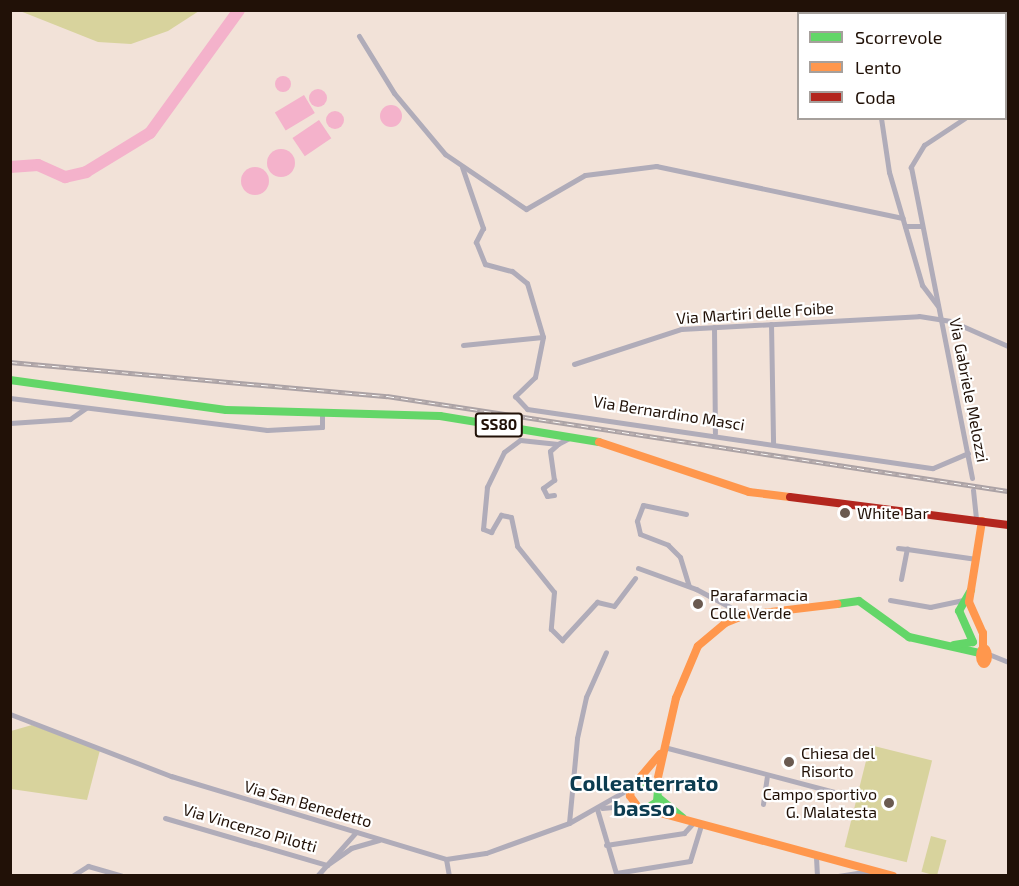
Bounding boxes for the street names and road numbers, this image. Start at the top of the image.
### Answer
street label: Via Martiri delle Foibe [676,298,834,328]
street label: Via Gabriele Melozzi [946,316,992,464]
street label: Via Bernardino Masci [592,392,746,434]
road number: SS80 [474,413,524,437]
street label: Via San Benedetto [242,777,374,831]
street label: Via Vincenzo Pilotti [181,800,319,856]

